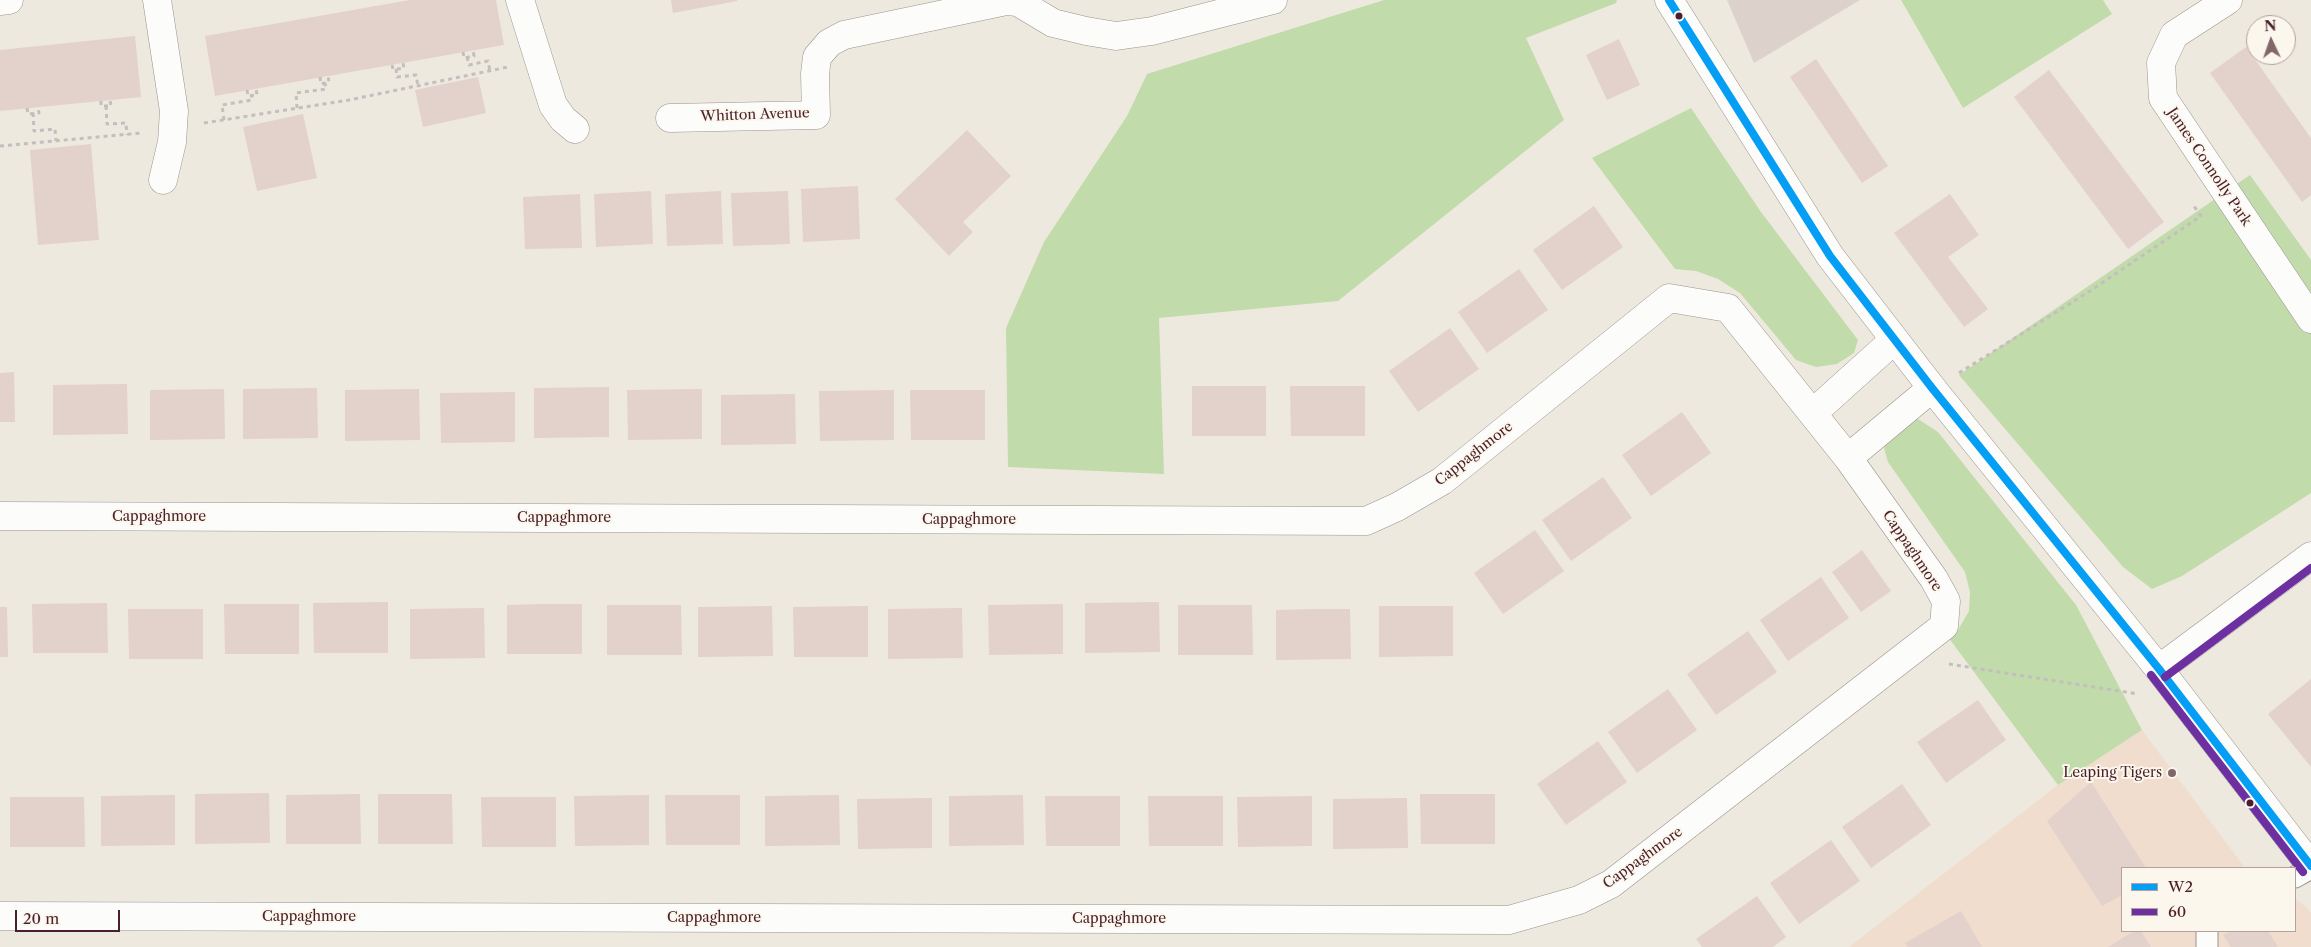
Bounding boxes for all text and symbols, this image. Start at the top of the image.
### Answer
unlabelled marker [1674,11,1684,21]
north arrow [2246,15,2296,65]
text: N [2264,17,2277,35]
street label: Whitton Avenue [700,105,810,125]
street label: James Connolly Park [2163,105,2255,229]
street label: Cappaghmore [1432,418,1516,490]
street label: Cappaghmore [1879,507,1945,595]
street label: Cappaghmore [112,509,206,525]
street label: Cappaghmore [517,510,611,526]
street label: Cappaghmore [922,512,1016,528]
place label: Leaping Tigers [2063,765,2162,781]
marker: Leaping Tigers [2166,767,2178,779]
unlabelled marker [2245,798,2255,808]
street label: Cappaghmore [1600,824,1686,892]
legend [2121,867,2296,932]
text: W2 [2168,877,2193,896]
scale bar [18,900,122,932]
text: 60 [2168,902,2186,921]
text: 20 m [23,909,59,928]
street label: Cappaghmore [262,909,356,925]
street label: Cappaghmore [667,910,761,926]
street label: Cappaghmore [1072,911,1166,927]

